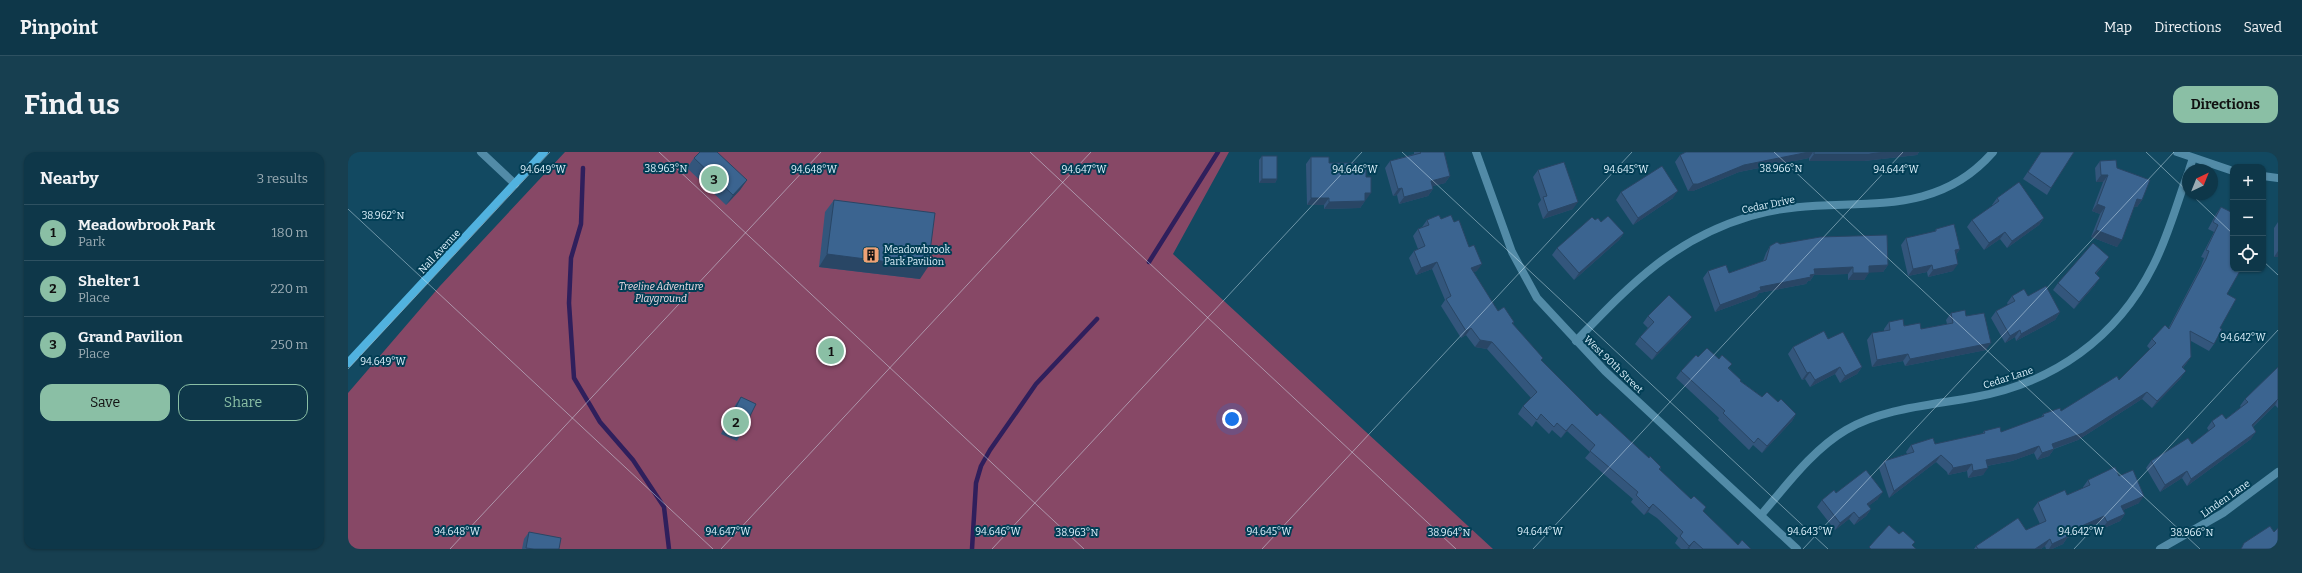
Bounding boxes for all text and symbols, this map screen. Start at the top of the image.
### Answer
text: Pinpoint [20,16,98,39]
text: Map [2104,19,2132,36]
text: Directions [2154,19,2222,36]
text: Saved [2244,19,2282,36]
button: Directions [2173,86,2278,123]
text: Find us [24,88,120,121]
text: 38.963°N [645,163,688,175]
text: 38.966°N [1760,163,1802,175]
text: 94.649°W [520,164,567,176]
pin: 3 [701,164,727,194]
text: 94.648°W [791,164,838,176]
text: 94.647°W [1061,164,1107,176]
text: 94.646°W [1332,164,1379,176]
text: 94.645°W [1603,164,1649,176]
text: 94.644°W [1873,164,1919,176]
north arrow [2182,164,2218,200]
map controls [2230,164,2266,272]
button: + [2230,164,2266,200]
text: Nearby [40,168,99,189]
text: 3 results [257,171,308,186]
street label: Cedar Drive [1741,193,1796,216]
button: − [2230,200,2266,236]
text: 38.962°N [362,210,404,222]
text: Meadowbrook Park [78,216,215,234]
text: 1 [50,225,56,240]
text: 180 m [272,225,308,240]
street label: Nall Avenue [416,227,463,276]
text: Park [78,234,105,249]
button: locate [2230,236,2266,272]
place label: Meadowbrook Park Pavilion [884,244,951,268]
building icon: Meadowbrook Park Pavilion [861,245,881,265]
text: Shelter 1 [78,272,140,290]
text: 2 [49,281,57,296]
text: 220 m [271,281,308,296]
park label: Treeline Adventure Playground [619,281,703,305]
text: Place [78,290,110,305]
text: Grand Pavilion [78,328,183,346]
text: 94.642°W [2220,332,2266,344]
street label: West 90th Street [1581,333,1646,396]
pin: 1 [818,336,844,366]
text: 3 [49,337,57,352]
text: 250 m [271,337,308,352]
text: Place [78,346,110,361]
text: 94.649°W [360,356,407,368]
street label: Cedar Lane [1982,364,2035,392]
button: Save [40,384,170,421]
button: Share [178,384,308,421]
pin: 2 [723,407,749,437]
your location [1222,409,1242,429]
street label: Linden Lane [2199,478,2252,520]
text: 94.648°W [434,526,481,538]
text: 94.647°W [705,526,751,538]
text: 94.646°W [975,526,1022,538]
text: 94.645°W [1246,526,1292,538]
text: 94.644°W [1517,526,1563,538]
text: 94.643°W [1787,526,1834,538]
text: 94.642°W [2058,526,2104,538]
text: 38.963°N [1056,527,1099,539]
text: 38.964°N [1428,527,1470,539]
text: 38.966°N [2171,527,2213,539]

